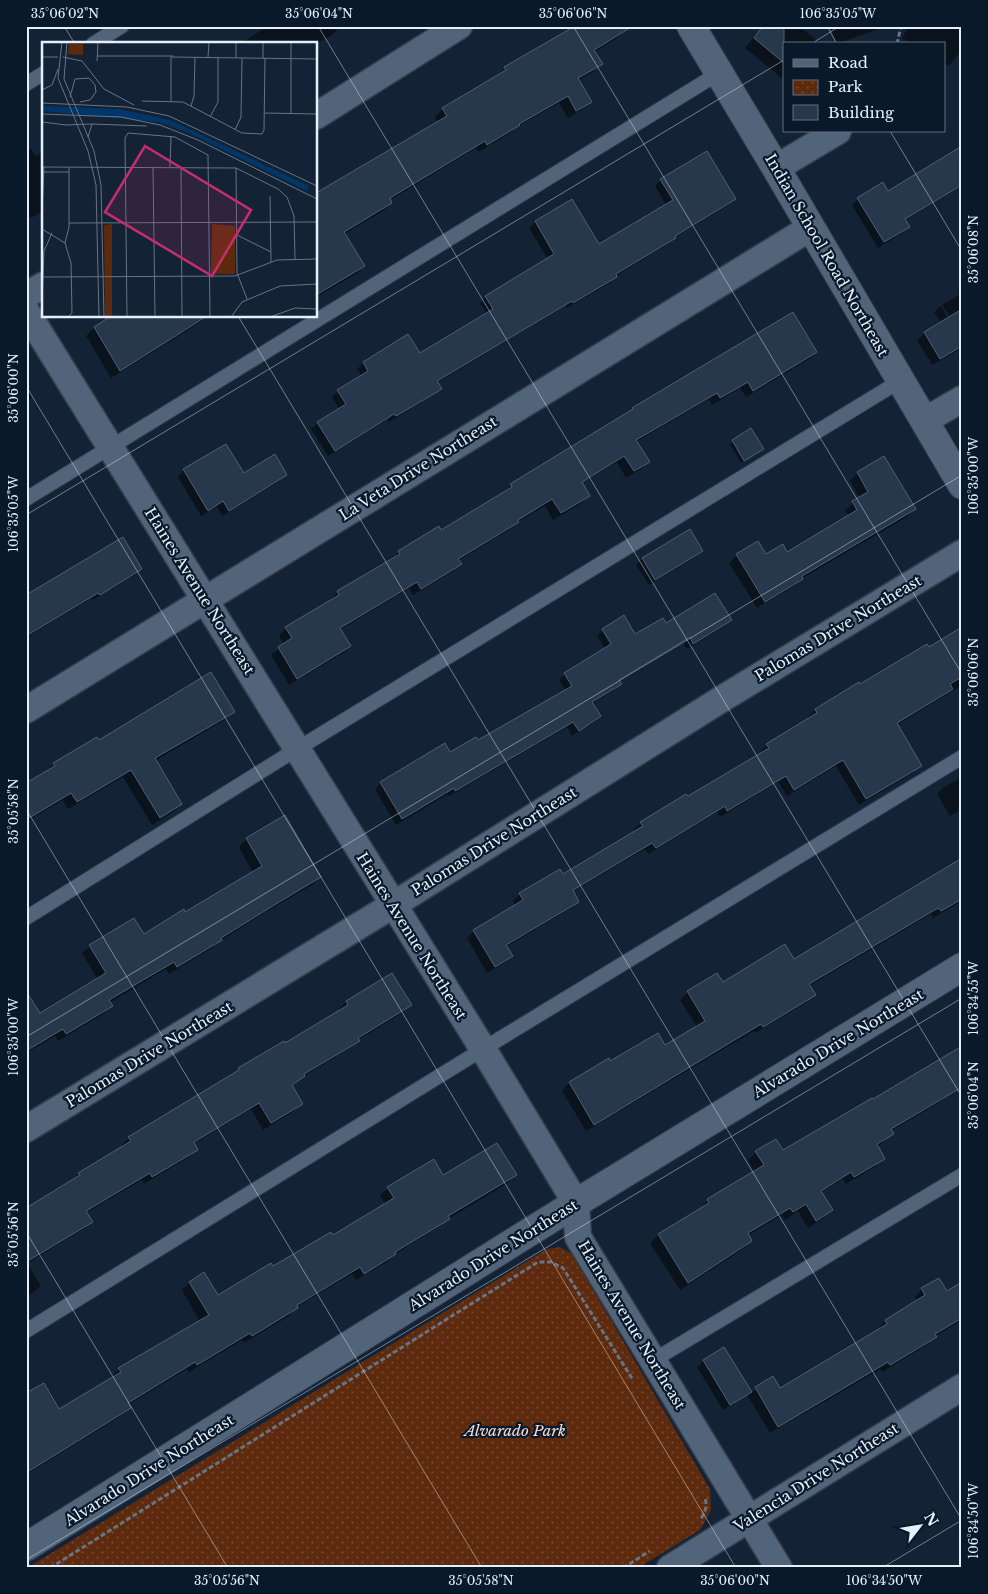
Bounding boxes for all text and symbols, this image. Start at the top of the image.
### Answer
text: 35°06'02"N [31,6,99,21]
text: 35°06'04"N [285,6,353,21]
text: 35°06'06"N [539,6,608,21]
text: 106°35'05"W [800,6,877,21]
inset map [42,42,318,318]
legend [783,42,946,132]
text: Road [828,53,868,72]
text: Park [828,77,864,96]
text: Building [828,103,895,122]
street label: Indian School Road Northeast [761,150,893,360]
text: 35°06'08"N [966,215,981,283]
text: 35°06'00"N [6,353,21,423]
street label: La Veta Drive Northeast [336,411,501,524]
text: 106°35'00"W [966,436,981,515]
text: 106°35'05"W [6,475,21,552]
street label: Haines Avenue Northeast [141,504,260,678]
street label: Palomas Drive Northeast [751,570,925,685]
text: 35°06'06"N [966,637,981,706]
text: 35°05'58"N [6,778,21,844]
street label: Palomas Drive Northeast [408,782,580,900]
street label: Haines Avenue Northeast [353,849,472,1023]
text: 106°34'55"W [966,960,981,1035]
street label: Alvarado Drive Northeast [748,984,927,1102]
street label: Palomas Drive Northeast [62,996,236,1111]
text: 106°35'00"W [6,997,21,1076]
text: 35°06'04"N [966,1061,981,1129]
street label: Alvarado Drive Northeast [404,1195,581,1316]
text: 35°05'56"N [6,1201,21,1267]
street label: Haines Avenue Northeast [574,1237,690,1413]
street label: Alvarado Drive Northeast [60,1410,237,1531]
street label: Valencia Drive Northeast [729,1418,902,1536]
park label: Alvarado Park [462,1421,566,1440]
text: 106°34'50"W [966,1482,981,1559]
north arrow [896,1502,946,1552]
text: N [920,1509,942,1530]
text: 35°05'56"N [194,1573,260,1588]
text: 35°05'58"N [448,1573,514,1588]
text: 35°06'00"N [700,1573,770,1588]
text: 106°34'50"W [846,1573,923,1588]

